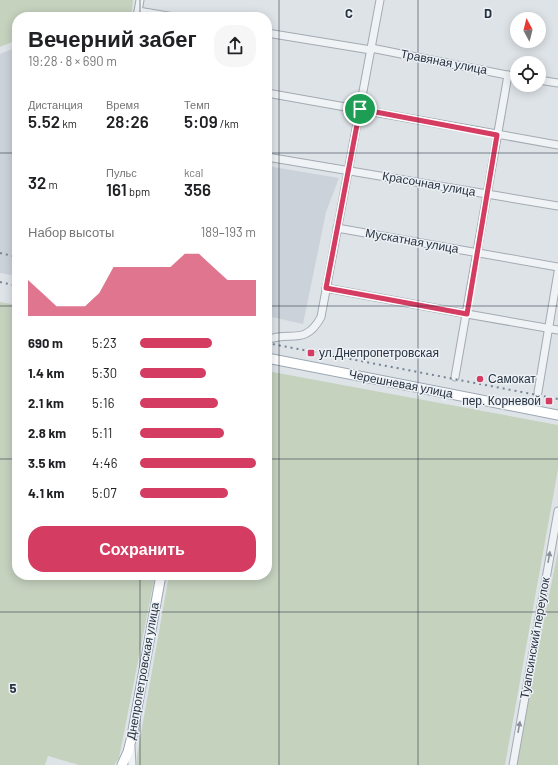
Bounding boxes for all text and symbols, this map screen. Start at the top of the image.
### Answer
text: C [345,5,353,21]
text: D [484,5,492,21]
north arrow [510,12,546,48]
map controls [510,12,546,92]
text: Вечерний забег [28,25,197,51]
button: share [214,25,256,67]
street label: Травяная улица [400,46,489,77]
text: 19:28 · 8 × 690 m [28,53,117,69]
button: locate [510,56,546,92]
pin [343,92,377,126]
text: Дистанция [28,98,83,111]
text: Время [106,98,139,111]
text: Темп [184,98,210,111]
icon: arrive [349,98,371,120]
text: 5.52 [28,111,60,131]
text: 28:26 [106,111,149,131]
text: 5:09 [184,111,218,131]
text: km [60,117,77,130]
text: /km [218,117,239,130]
text: Пульс [106,166,137,179]
text: kcal [184,166,203,179]
street label: Красочная улица [381,168,477,199]
text: 32 [28,172,46,192]
text: m [46,178,58,191]
text: 161 [106,179,127,199]
text: 356 [184,179,211,199]
text: bpm [127,185,150,198]
text: Набор высоты [28,224,114,240]
text: 189–193 m [201,224,256,240]
street label: Мускатная улица [364,225,460,256]
text: 690 m [28,335,63,351]
text: 5:23 [92,335,117,351]
place label: ул.Днепропетровская [319,345,439,360]
marker: ул.Днепропетровская [306,348,316,358]
text: 1.4 km [28,365,64,381]
text: 5:30 [92,365,117,381]
street label: Черешневая улица [348,366,455,401]
place label: Самокат [488,371,536,385]
marker: Самокат [475,374,485,384]
place label: пер. Корневой [462,393,541,408]
text: 2.1 km [28,395,64,411]
text: 5:16 [92,395,114,411]
marker: пер. Корневой [544,396,554,406]
text: 2.8 km [28,425,66,441]
text: 5:11 [92,425,112,441]
text: 3.5 km [28,455,66,471]
text: 4:46 [92,455,117,471]
text: 4.1 km [28,485,64,501]
text: 5:07 [92,485,117,501]
button: Сохранить [28,526,256,572]
one-way arrow [547,551,553,563]
street label: Туапсинский переулок [516,575,553,700]
street label: Днепропетровская улица [123,601,162,741]
text: 5 [9,680,17,696]
one-way arrow [516,720,522,733]

